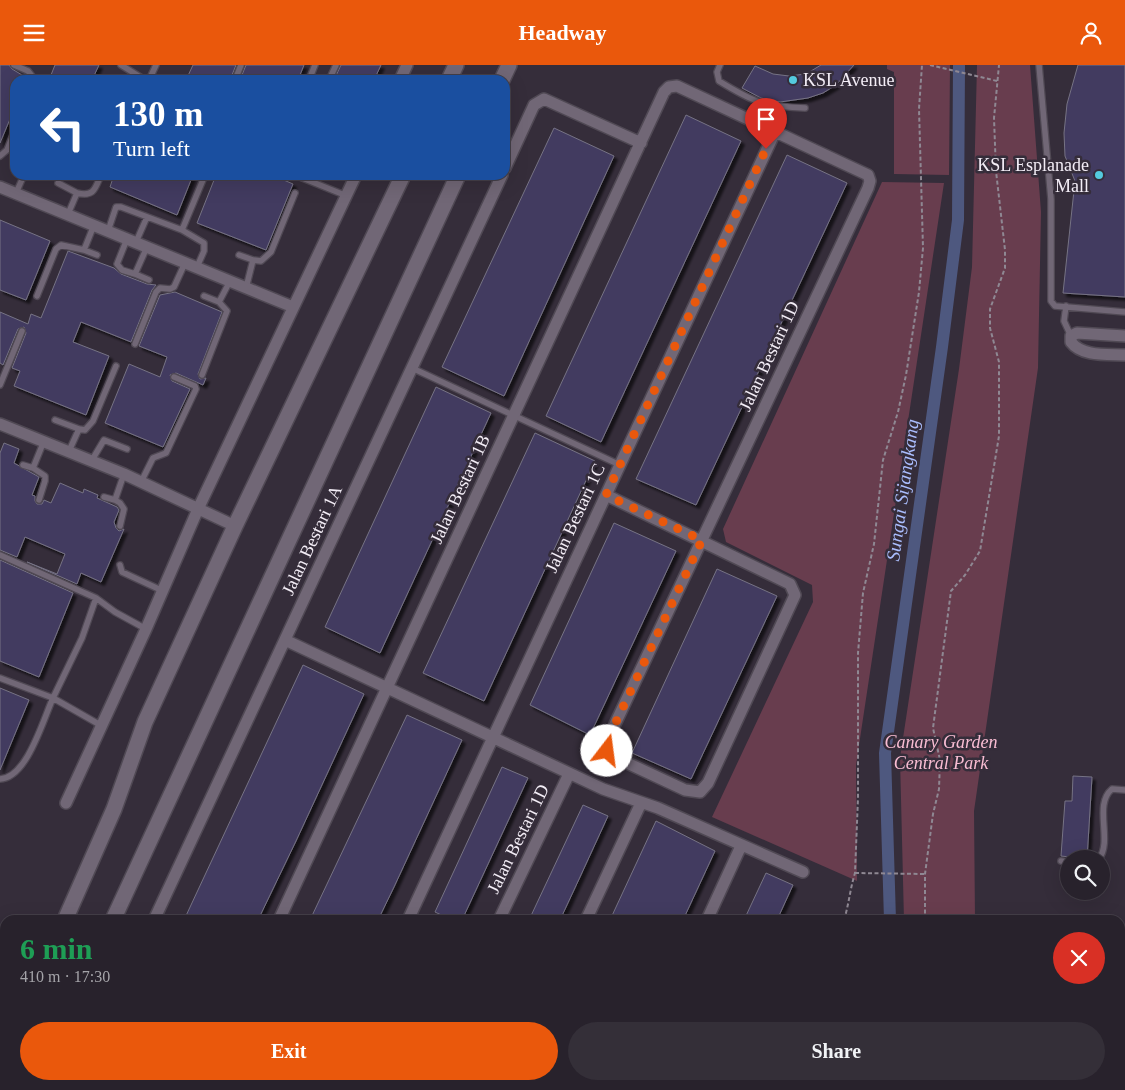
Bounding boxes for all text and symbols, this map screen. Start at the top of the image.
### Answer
icon: menu [20,19,48,47]
icon: person [1077,19,1105,47]
text: Headway [519,20,607,45]
place label: KSL Avenue [803,70,895,90]
marker: KSL Avenue [787,74,799,86]
icon: left [30,95,95,160]
text: 130 m [113,95,203,134]
pin [745,98,787,149]
icon: arrive [752,105,780,133]
text: Turn left [113,136,190,161]
place label: KSL Esplanade Mall [977,155,1089,196]
marker: KSL Esplanade Mall [1093,169,1105,181]
street label: Jalan Bestari 1D [735,298,803,414]
water label: Sungai Sijangkang [882,418,923,562]
street label: Jalan Bestari 1B [426,431,494,547]
street label: Jalan Bestari 1C [541,460,609,576]
street label: Jalan Bestari 1A [278,482,346,598]
position arrow [580,724,632,776]
park label: Canary Garden Central Park [885,732,997,773]
street label: Jalan Bestari 1D [483,781,553,897]
map controls [1060,850,1110,900]
button: search [1060,850,1110,900]
text: 6 min [20,932,93,965]
button: close [1053,932,1105,984]
text: 410 m · 17:30 [20,968,110,985]
button: Exit [20,1022,558,1080]
button: Share [568,1022,1105,1080]

